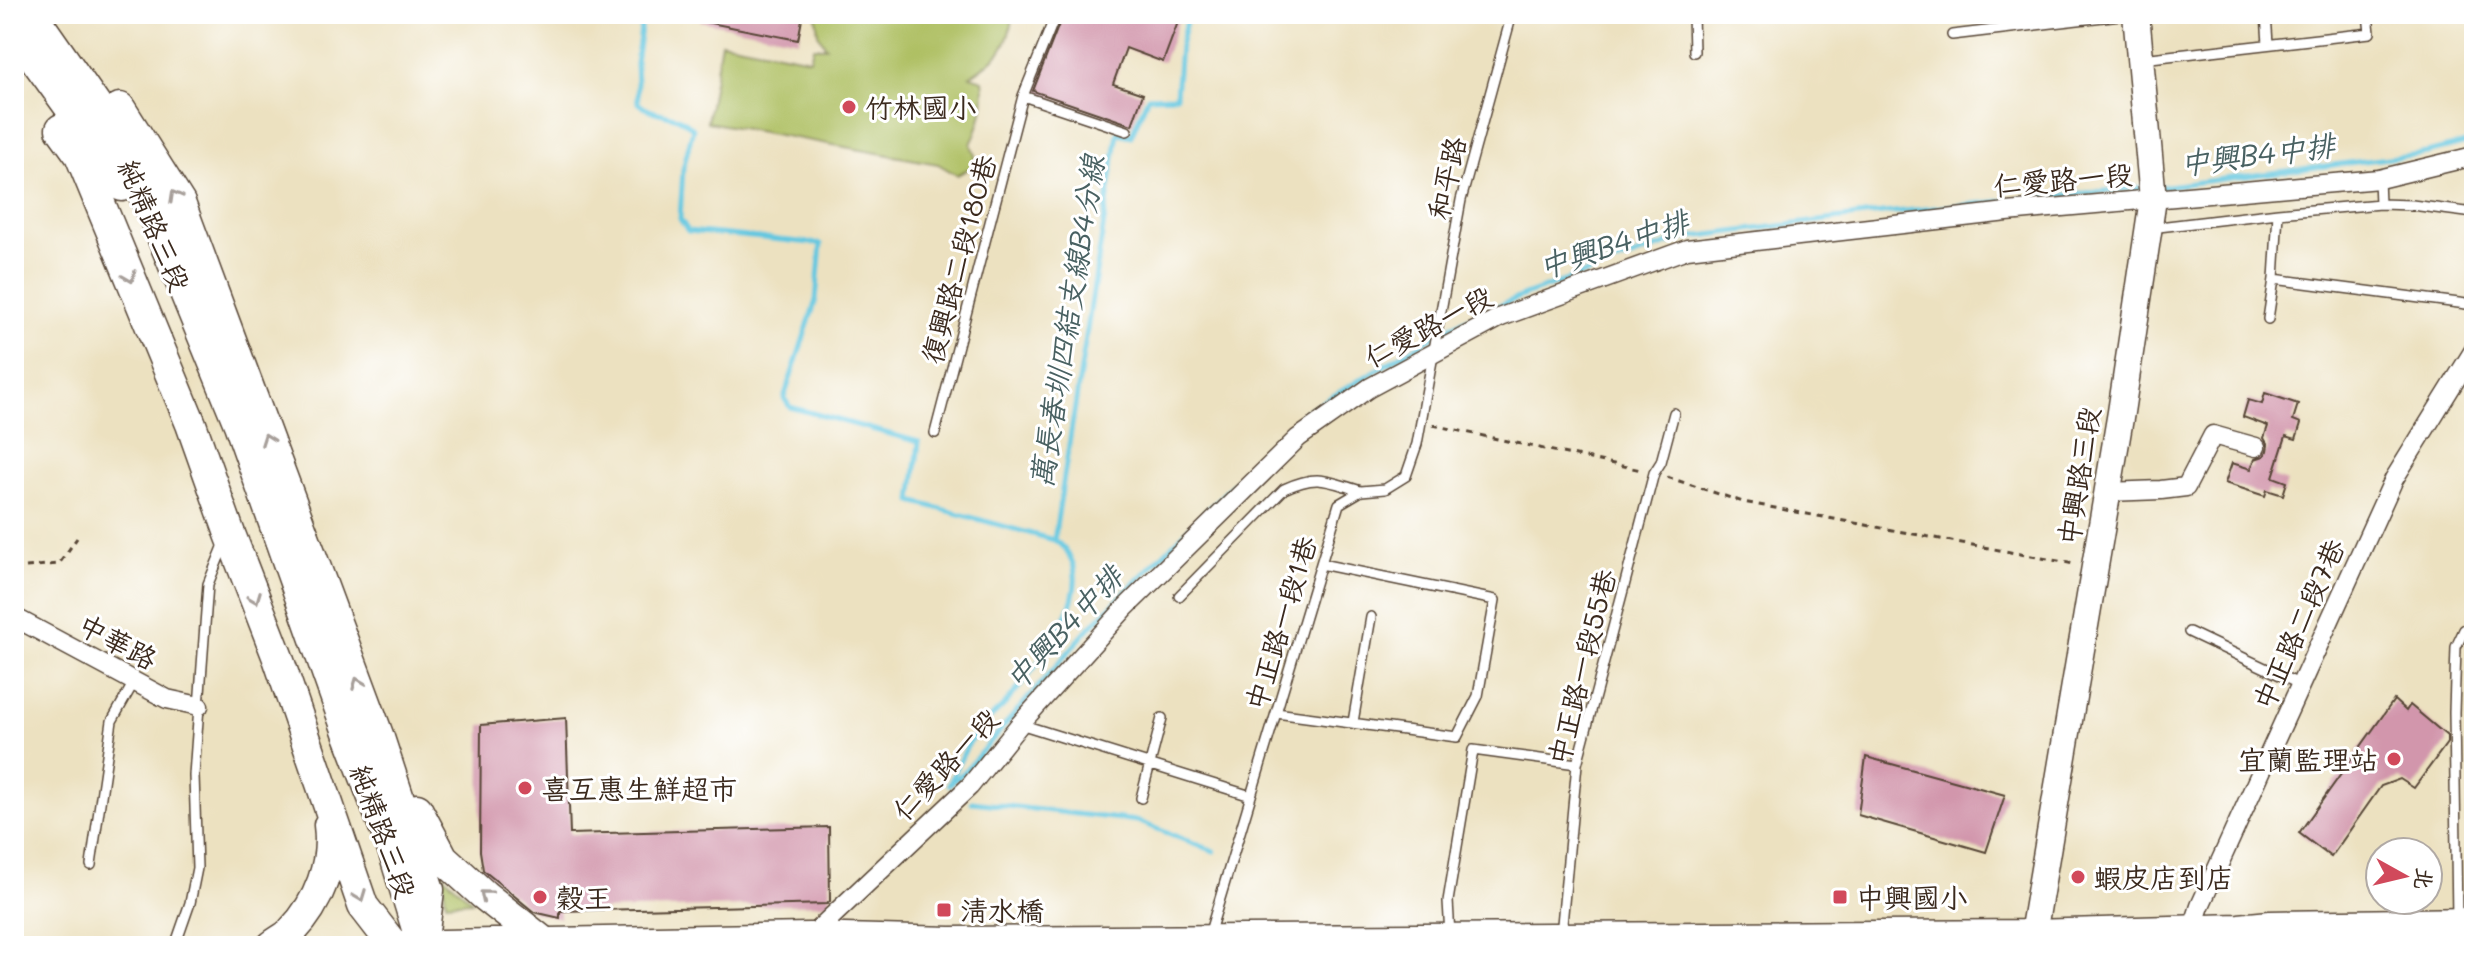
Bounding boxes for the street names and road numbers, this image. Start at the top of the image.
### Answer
street label: 和平路 [1419,133,1473,223]
street label: 復興路二段180巷 [913,150,1003,367]
street label: 純精路三段 [111,154,199,296]
street label: 仁愛路一段 [1992,155,2134,203]
street label: 仁愛路一段 [1358,277,1498,375]
street label: 中興路三段 [2049,404,2107,548]
street label: 中正路一段1巷 [1236,530,1324,715]
street label: 中正路二段7巷 [2244,532,2352,715]
street label: 中正路一段55巷 [1539,564,1623,769]
street label: 中華路 [72,605,164,677]
street label: 仁愛路一段 [884,701,1006,827]
street label: 純精路三段 [343,759,425,903]

